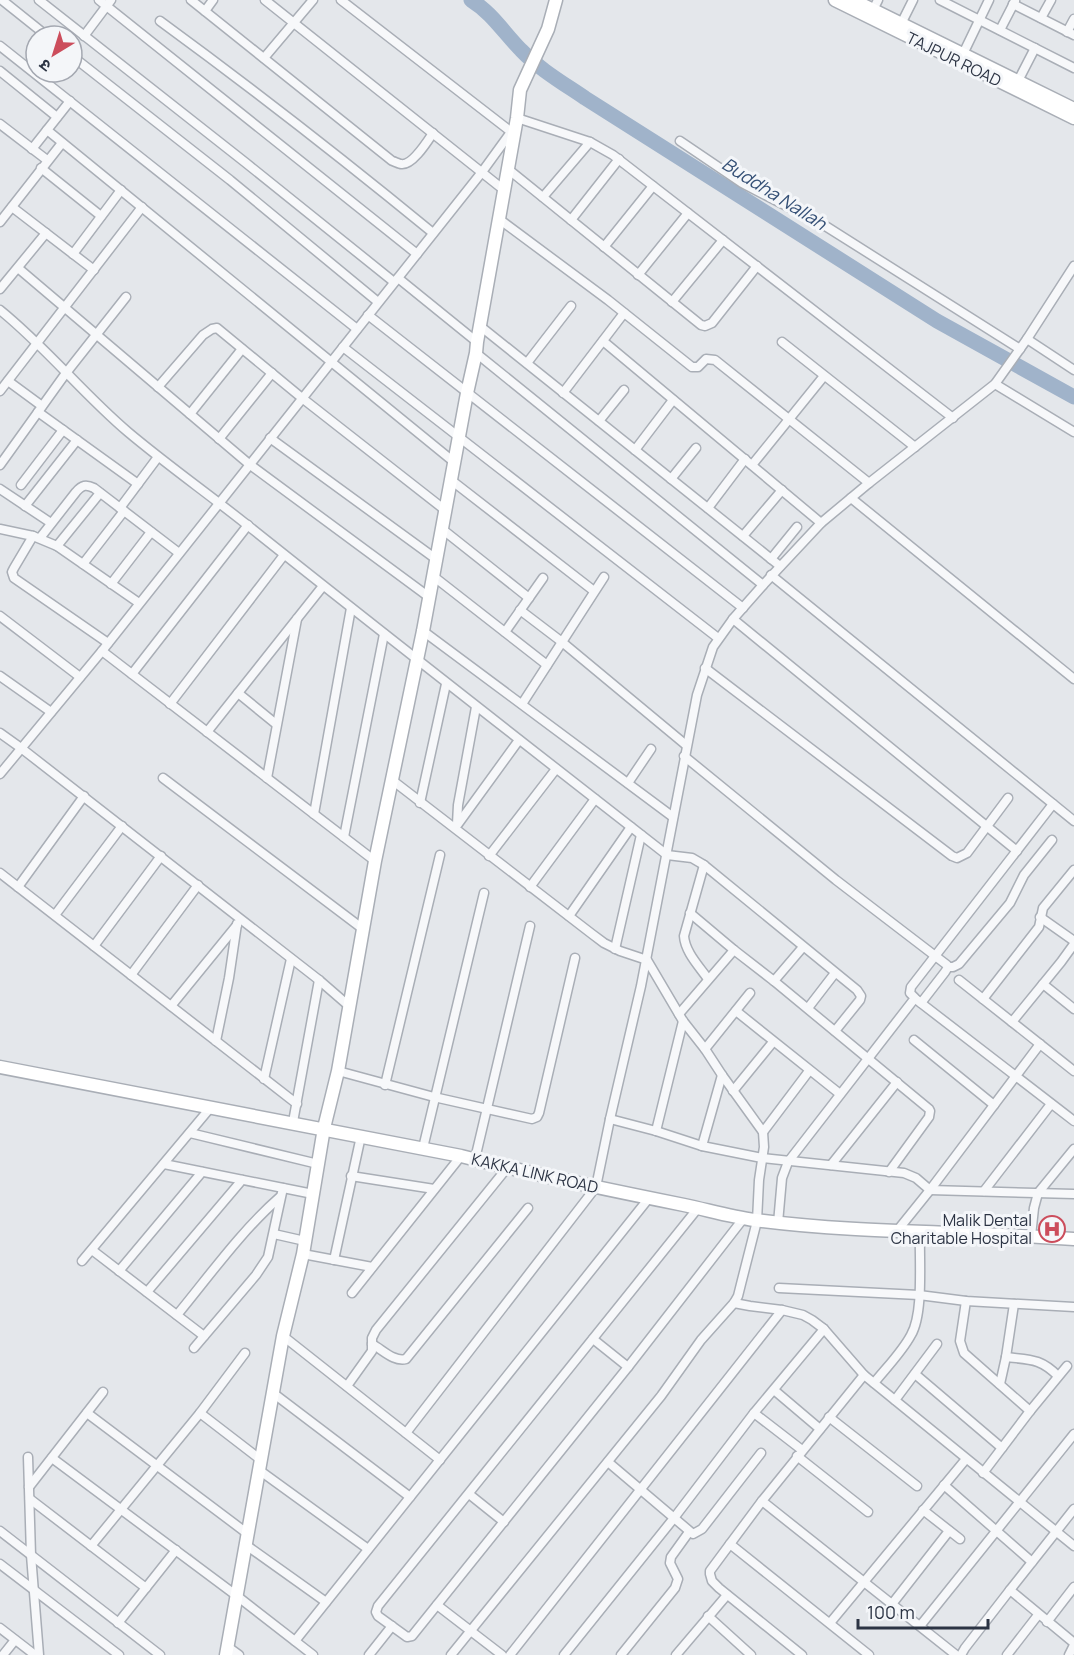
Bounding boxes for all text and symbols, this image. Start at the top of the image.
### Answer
north arrow [24,24,84,84]
street label: TAJPUR ROAD [903,26,1005,92]
text: उ [34,54,55,77]
water label: Buddha Nallah [718,152,832,235]
street label: KAKKA LINK ROAD [469,1148,601,1198]
place label: Malik Dental Charitable Hospital [891,1209,1032,1249]
hospital icon: Malik Dental Charitable Hospital [1037,1214,1067,1244]
scale bar [858,1592,988,1630]
text: 100 m [867,1600,915,1624]

